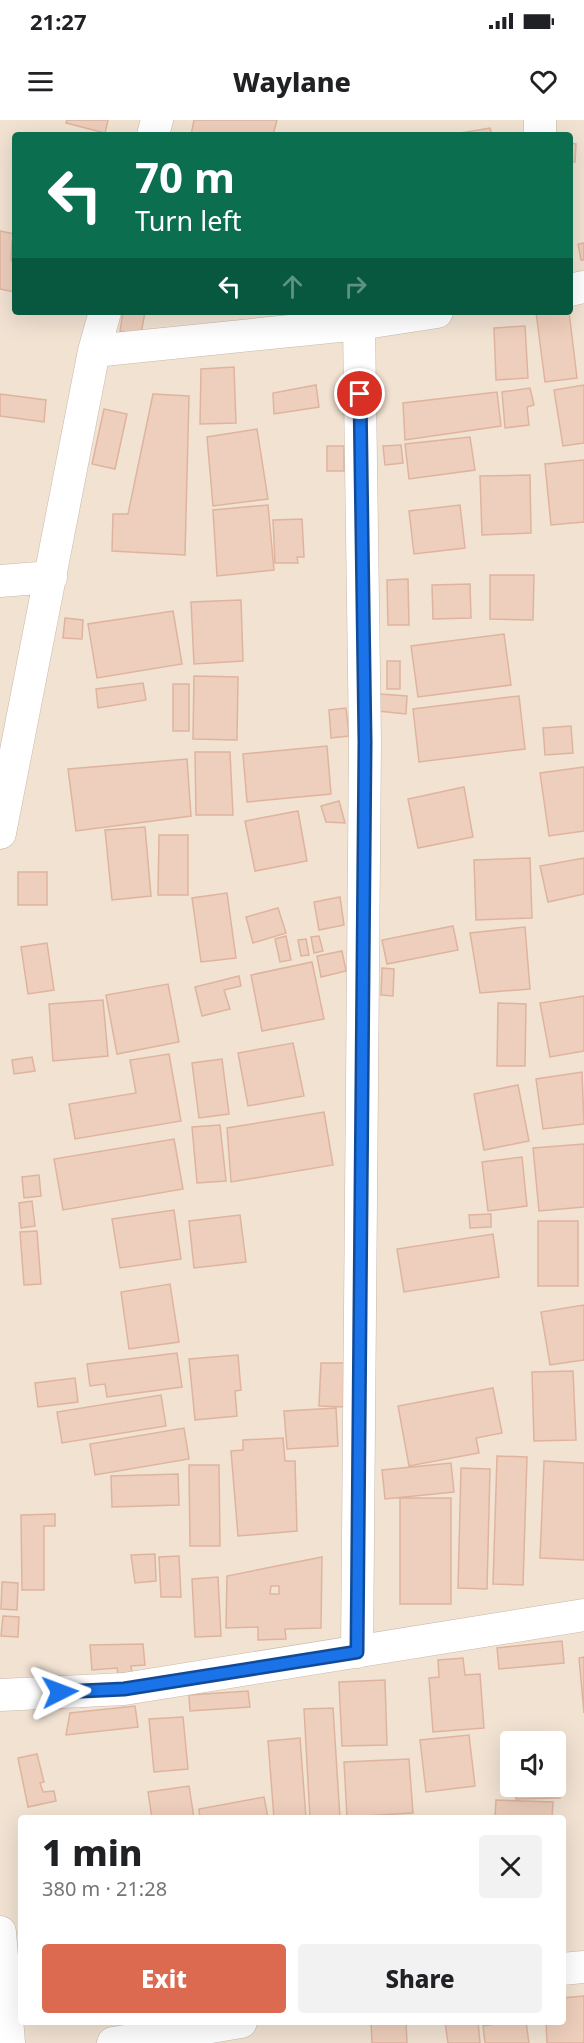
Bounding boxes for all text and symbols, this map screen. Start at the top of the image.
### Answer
text: 21:27 [30,6,87,36]
text: Waylane [233,63,351,100]
icon: menu [24,65,57,98]
icon: heart [527,65,560,98]
text: 70 m [135,148,235,205]
icon: left [36,156,114,234]
text: Turn left [135,202,241,239]
icon: left [213,270,246,303]
icon: ahead [276,270,309,303]
icon: right [339,270,372,303]
pin [334,368,385,419]
icon: arrive [343,377,376,410]
position arrow [28,1660,92,1724]
map controls [500,1731,566,1797]
button: sound [500,1731,566,1797]
text: 1 min [42,1828,143,1877]
button: close [479,1835,542,1898]
text: 380 m · 21:28 [42,1875,167,1902]
button: Exit [42,1944,286,2013]
button: Share [298,1944,542,2013]

